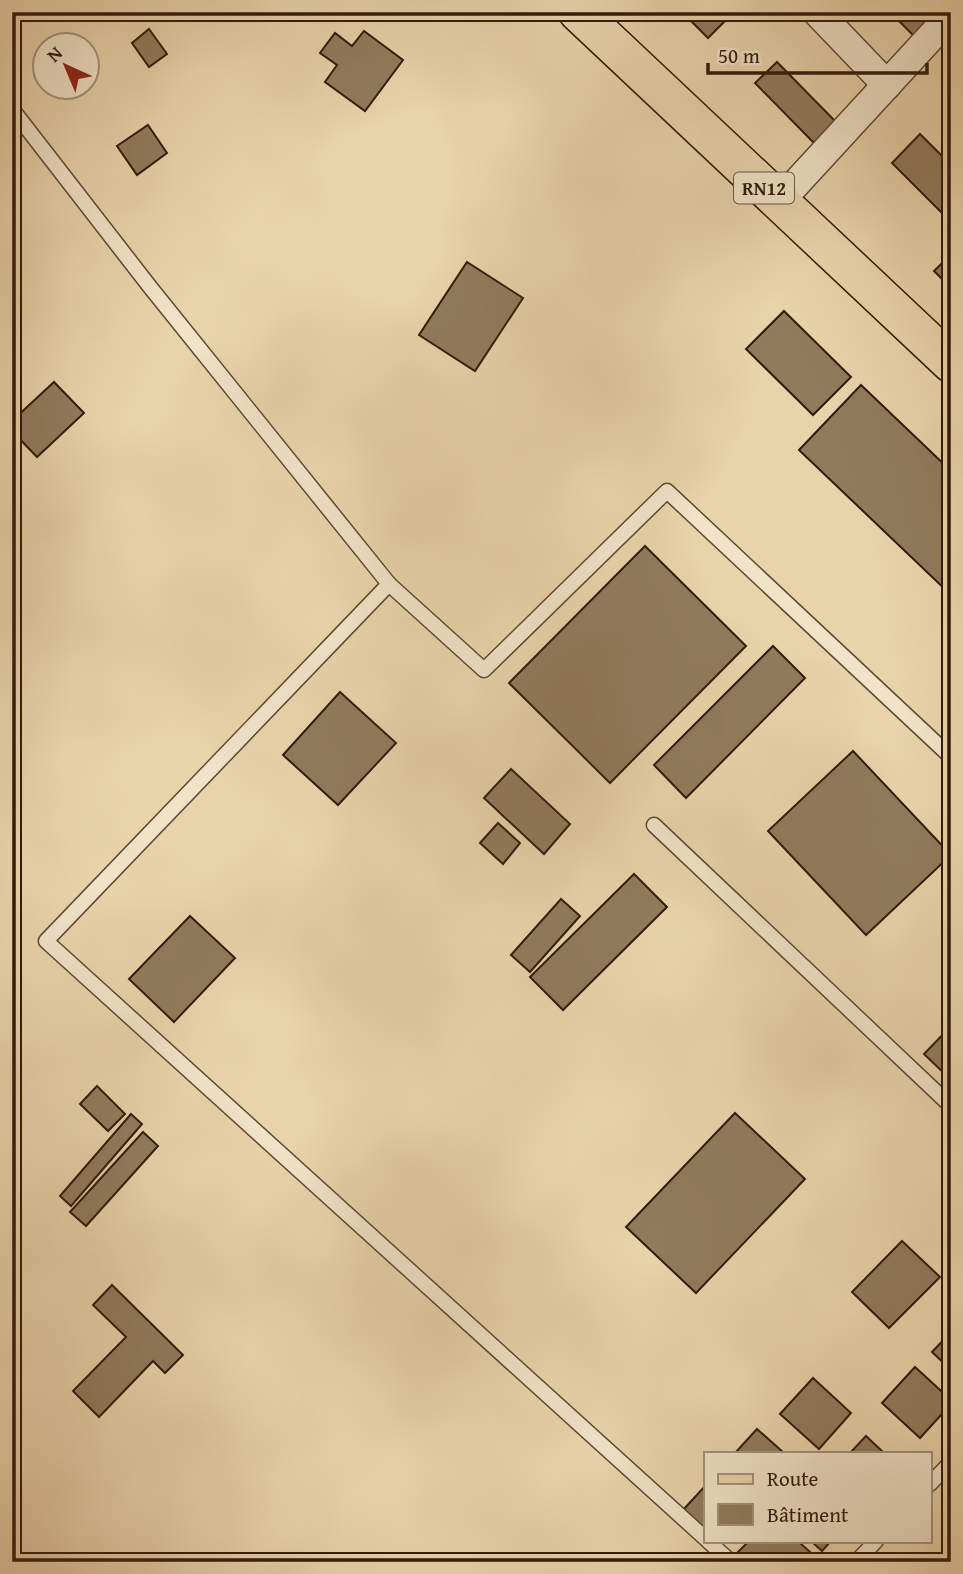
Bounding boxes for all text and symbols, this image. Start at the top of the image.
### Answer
north arrow [32,32,102,102]
scale bar [708,32,926,76]
text: N [40,39,69,68]
text: 50 m [718,40,760,71]
road number: RN12 [734,172,794,204]
legend [704,1452,932,1542]
text: Route [767,1463,819,1494]
text: Bâtiment [767,1499,849,1530]

